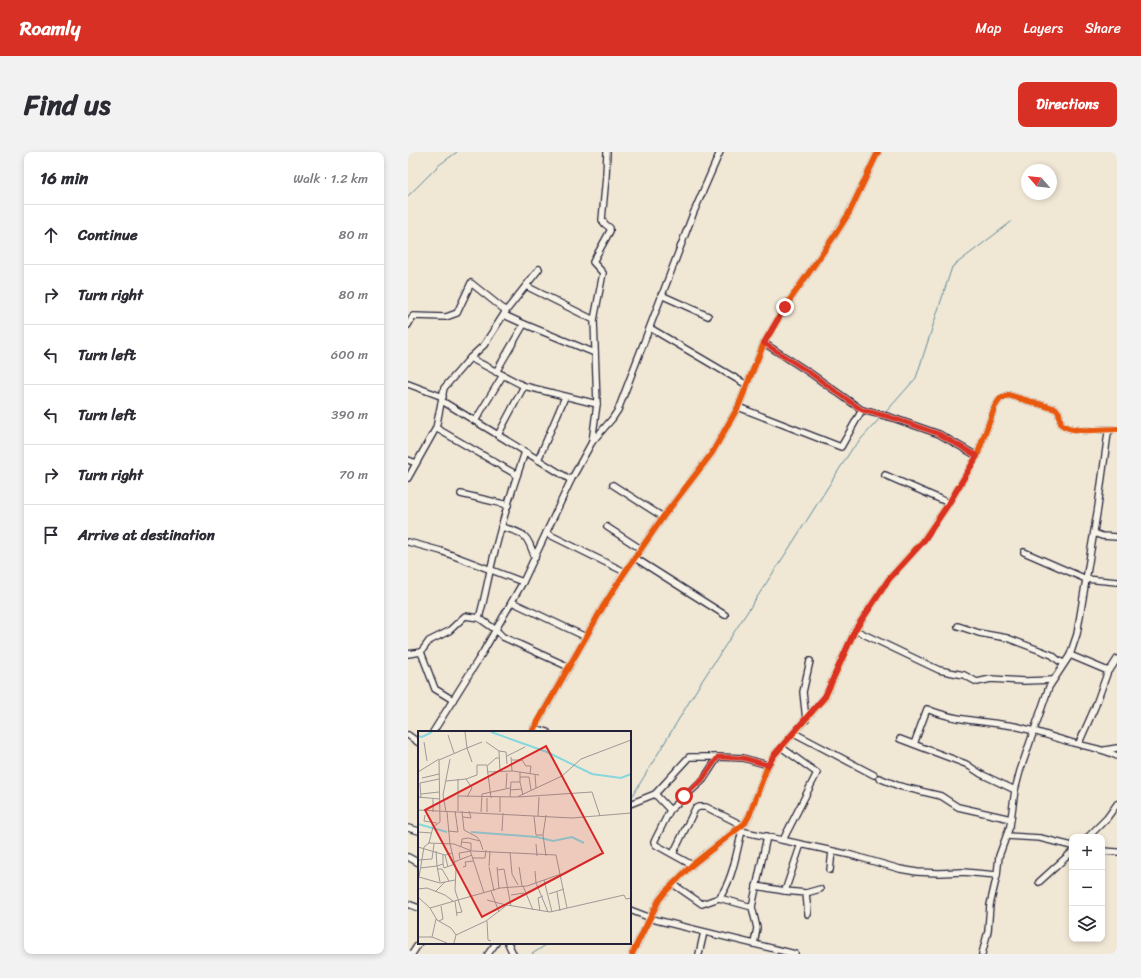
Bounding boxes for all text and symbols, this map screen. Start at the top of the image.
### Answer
text: Roamly [20,12,80,45]
text: Map [976,16,1001,41]
text: Layers [1023,16,1063,41]
text: Share [1085,16,1121,41]
text: Find us [24,80,111,129]
button: Directions [1018,82,1117,127]
text: 16 min [40,163,88,193]
north arrow [1021,164,1057,200]
text: Walk · 1.2 km [293,167,368,190]
text: Continue [78,222,138,248]
text: 80 m [339,223,368,246]
icon: ahead [40,224,62,246]
text: Turn right [78,282,143,308]
text: 80 m [339,283,368,306]
icon: right [40,284,62,306]
route end [776,298,794,316]
text: Turn left [78,342,136,368]
text: 600 m [331,343,368,366]
icon: left [40,344,62,366]
text: Turn left [78,402,136,428]
text: 390 m [331,403,368,426]
icon: left [40,404,62,426]
text: Turn right [78,462,143,488]
text: 70 m [339,463,368,486]
icon: right [40,464,62,486]
text: Arrive at destination [78,522,215,548]
icon: arrive [40,524,62,546]
inset map [418,731,631,944]
route start [675,787,693,805]
map controls [1069,834,1105,942]
button: + [1069,834,1105,870]
button: − [1069,870,1105,906]
button: layers [1069,906,1105,942]

